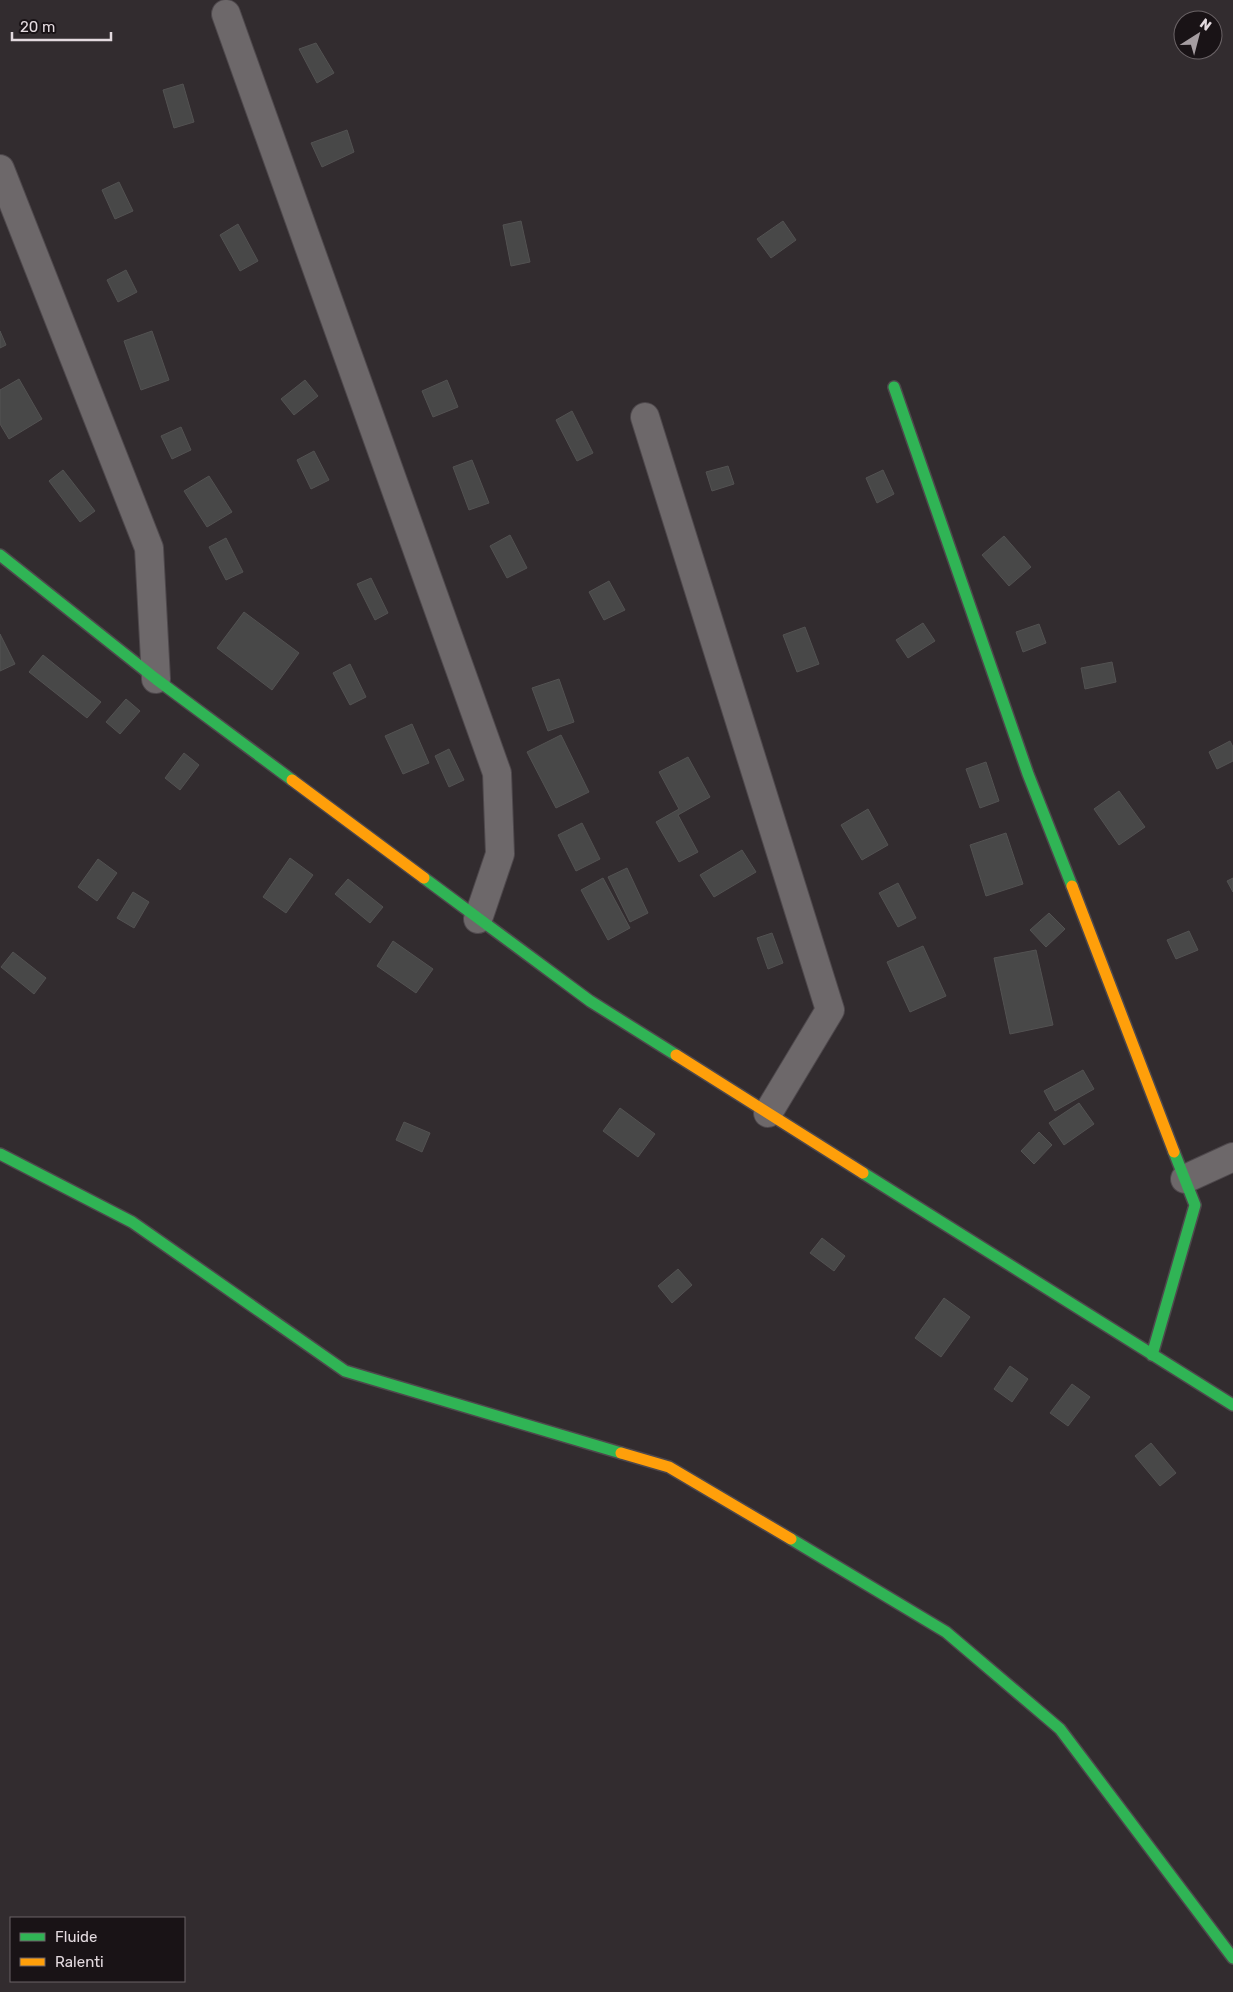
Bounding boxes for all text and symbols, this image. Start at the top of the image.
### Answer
scale bar [12,10,111,42]
north arrow [1173,10,1223,60]
text: N [1196,15,1214,35]
text: 20 m [20,18,55,36]
legend [10,1917,185,1982]
text: Fluide [55,1928,97,1946]
text: Ralenti [55,1953,104,1971]

